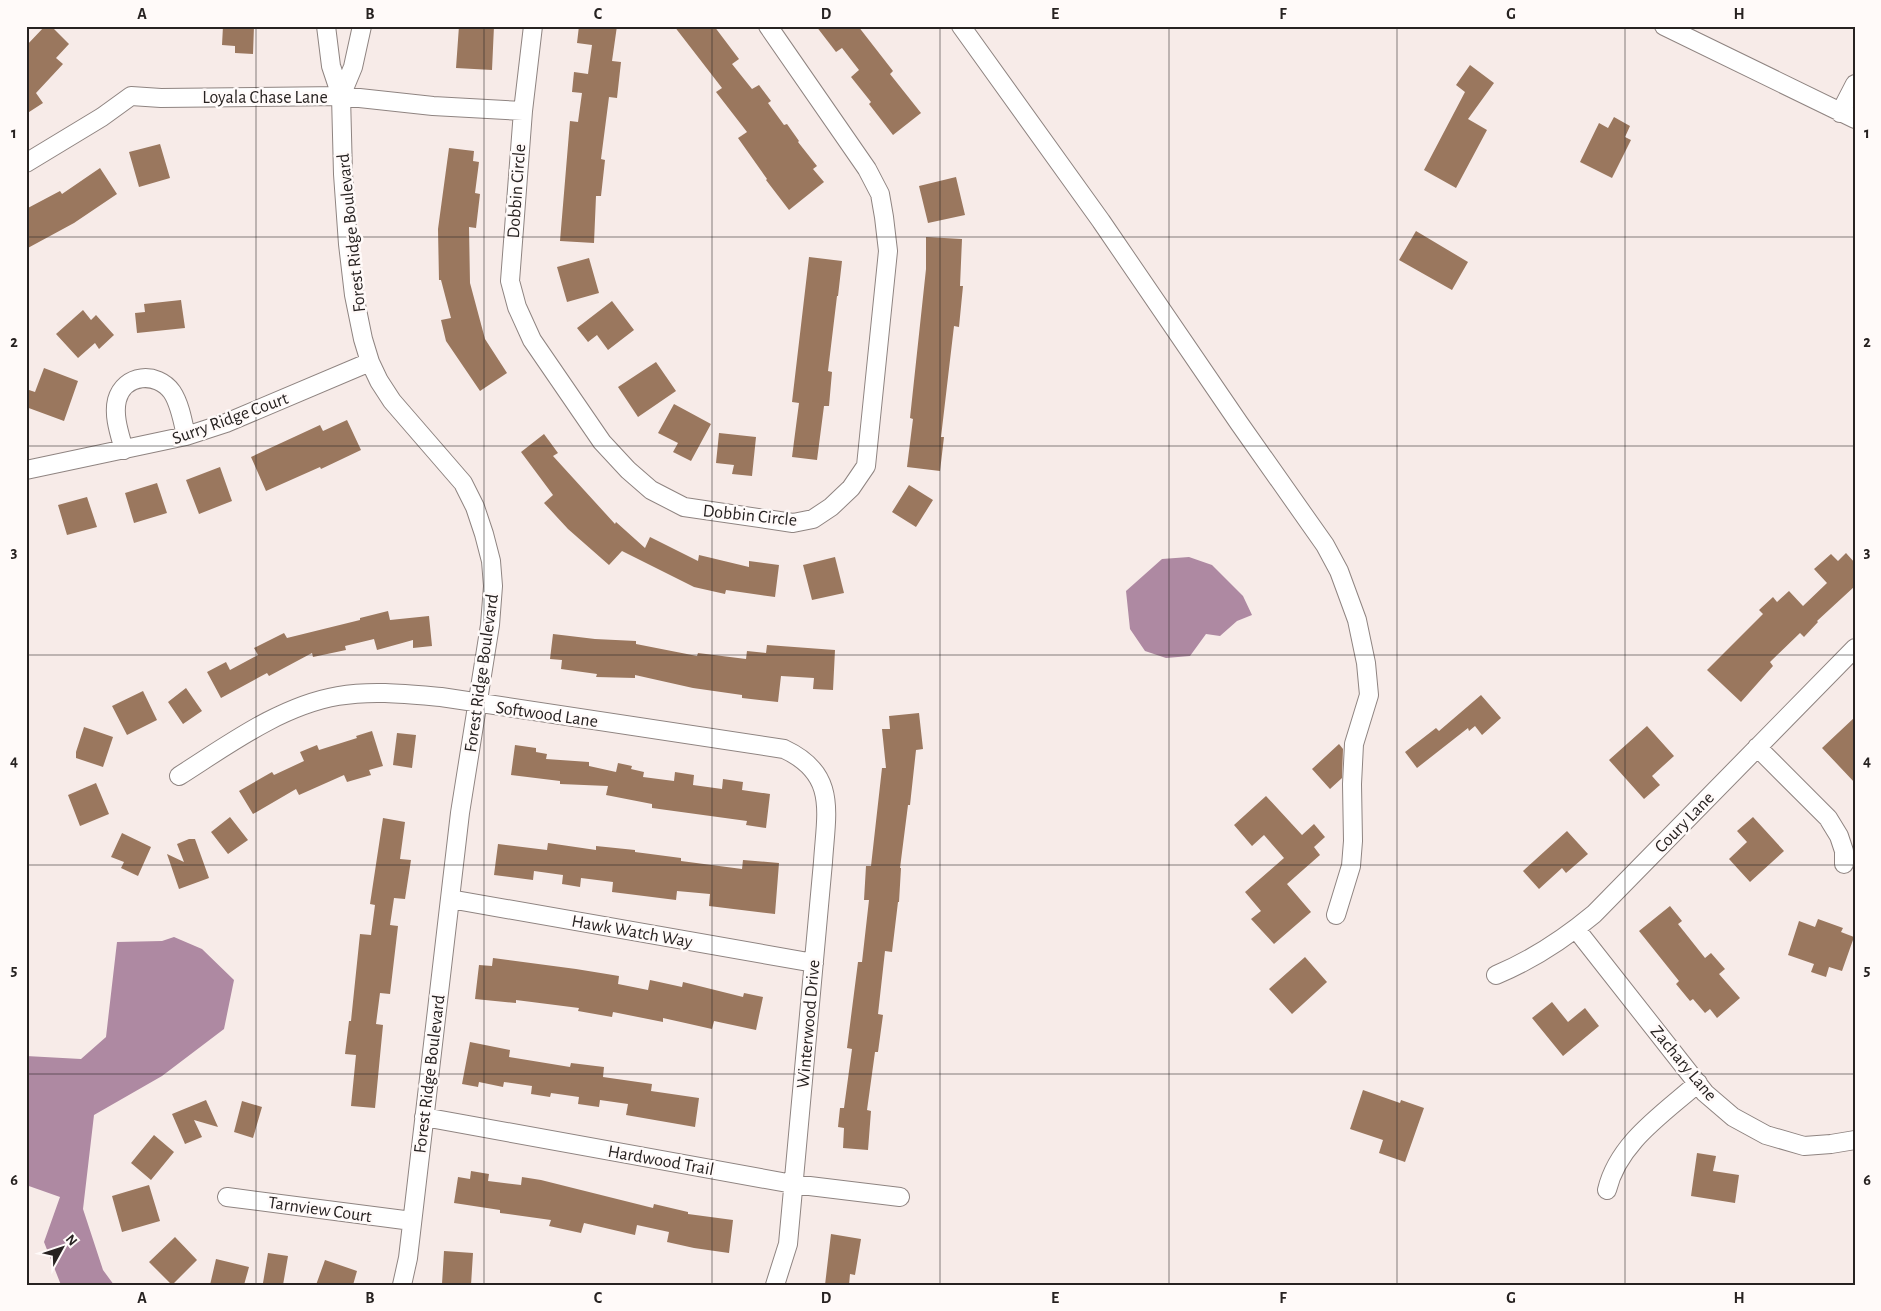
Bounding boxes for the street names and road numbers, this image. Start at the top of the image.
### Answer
street label: Loyala Chase Lane [202,89,328,107]
street label: Dobbin Circle [505,143,529,239]
street label: Forest Ridge Boulevard [335,152,369,313]
street label: Surry Ridge Court [170,390,291,448]
street label: Dobbin Circle [702,502,798,530]
street label: Forest Ridge Boulevard [462,593,502,754]
street label: Softwood Lane [495,699,599,731]
street label: Coury Lane [1652,789,1718,857]
street label: Hawk Watch Way [570,912,694,952]
street label: Winterwood Drive [794,959,824,1089]
street label: Forest Ridge Boulevard [411,994,449,1155]
street label: Zachary Lane [1647,1023,1720,1105]
street label: Hardwood Trail [606,1143,715,1179]
street label: Tarnview Court [267,1194,373,1226]

